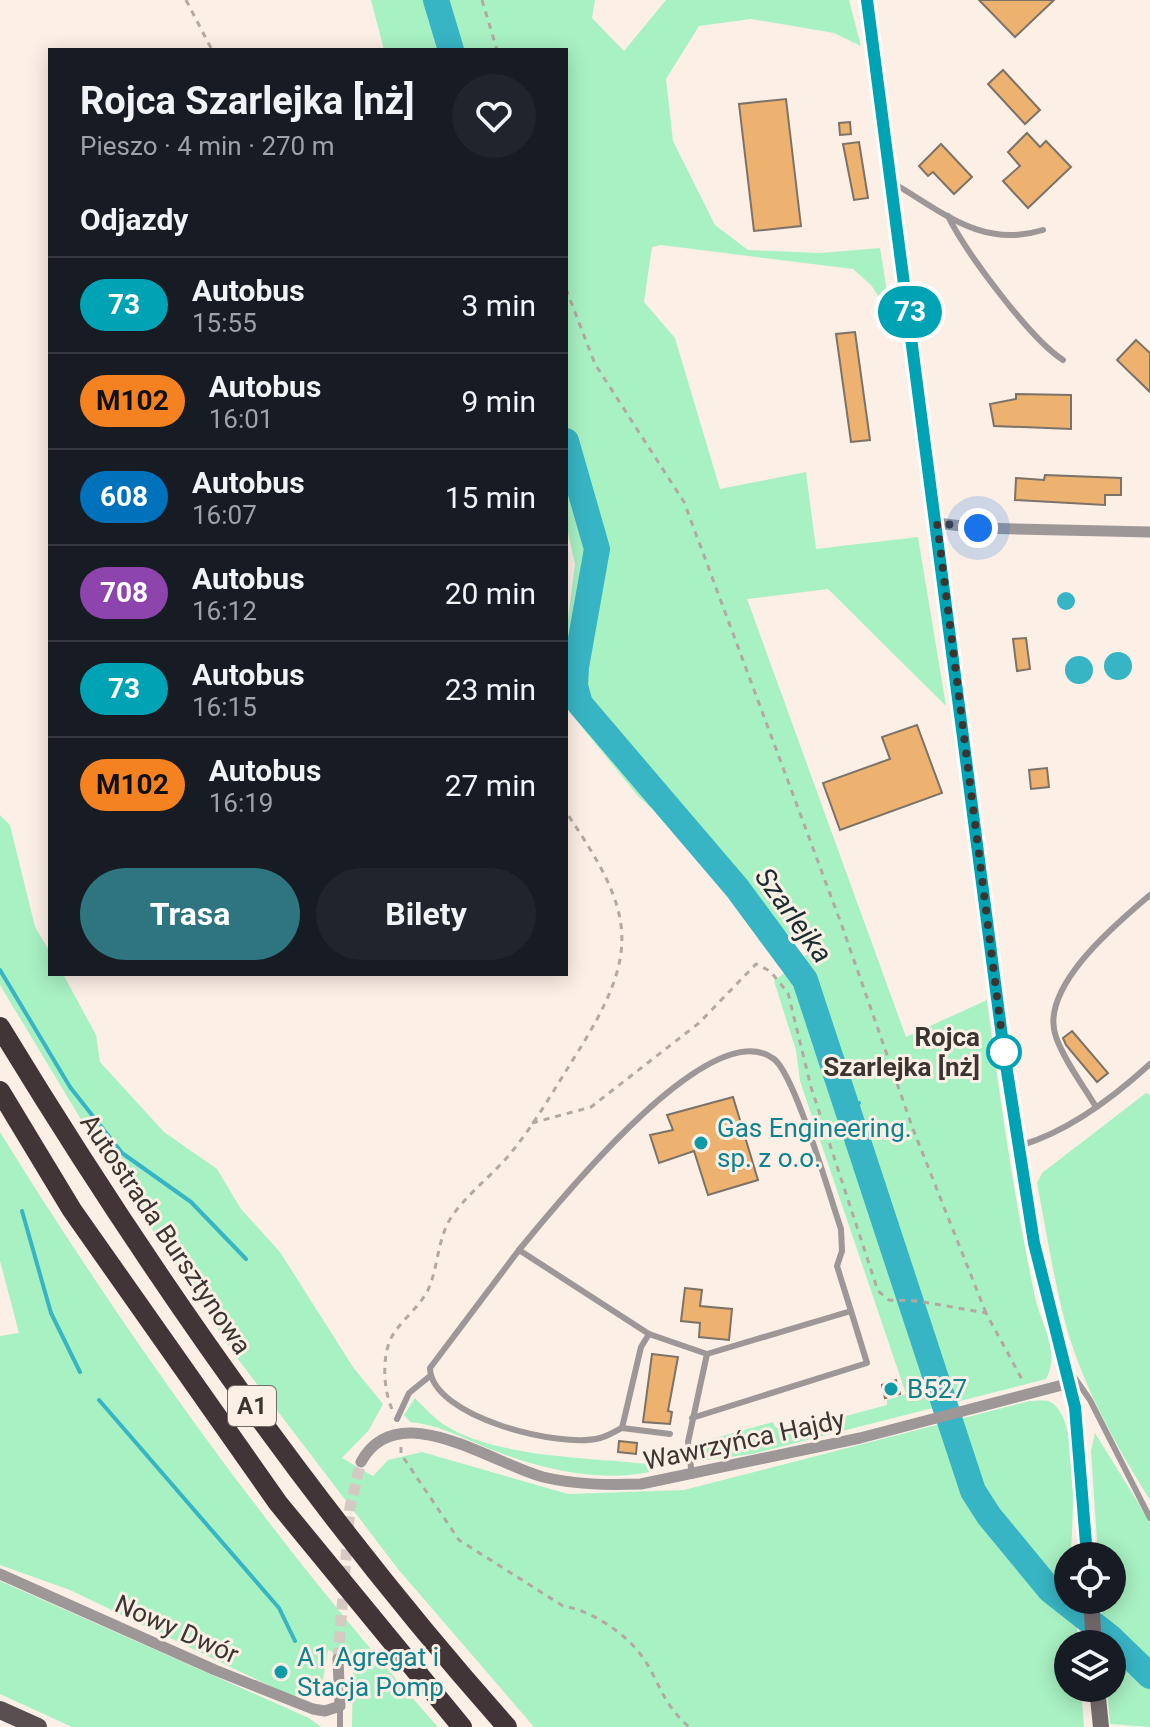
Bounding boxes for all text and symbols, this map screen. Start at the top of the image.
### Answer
button: heart [452,74,536,158]
text: Rojca Szarlejka [nż] [80,79,414,123]
text: Pieszo · 4 min · 270 m [80,131,334,161]
text: Odjazdy [80,202,188,237]
text: Autobus [192,273,305,308]
line badge: 73 [874,286,946,338]
text: 73 [108,288,140,321]
text: 3 min [462,288,536,323]
text: 73 [894,295,926,328]
text: 15:55 [192,308,257,338]
text: Autobus [209,369,321,404]
text: M102 [96,384,169,417]
text: 9 min [462,384,536,419]
text: 16:01 [209,404,273,434]
text: Autobus [192,465,305,500]
text: 608 [100,480,148,513]
text: 15 min [445,480,536,515]
text: 16:07 [192,500,257,530]
your location [958,508,998,548]
text: Autobus [192,561,305,596]
text: 708 [100,576,148,609]
text: 20 min [445,576,536,611]
text: 16:12 [192,596,257,626]
text: Autobus [192,657,305,692]
text: 73 [108,672,140,705]
text: 23 min [445,672,536,707]
text: 16:15 [192,692,257,722]
text: Autobus [209,753,321,788]
text: M102 [96,768,169,801]
text: 27 min [445,768,536,803]
text: 16:19 [209,788,273,818]
water label: Szarlejka [748,861,839,969]
button: Trasa [80,868,300,960]
button: Bilety [316,868,536,960]
place label: Rojca Szarlejka [nż] [823,1022,980,1082]
marker: Rojca Szarlejka [nż] [987,1035,1021,1069]
street label: Autostrada Bursztynowa [74,1108,258,1360]
place label: Gas Engineering. sp. z o.o. [717,1113,912,1173]
marker: Gas Engineering. sp. z o.o. [692,1134,710,1152]
place label: B527 [907,1374,967,1404]
marker: B527 [882,1380,900,1398]
road number: A1 [228,1386,276,1426]
street label: Wawrzyńca Hajdy [641,1404,847,1476]
map controls [1054,1542,1126,1702]
button: locate [1054,1542,1126,1614]
street label: Nowy Dwór [111,1588,244,1670]
button: layers [1054,1630,1126,1702]
place label: A1 Agregat i Stacja Pomp [297,1642,444,1702]
marker: A1 Agregat i Stacja Pomp [272,1663,290,1681]

